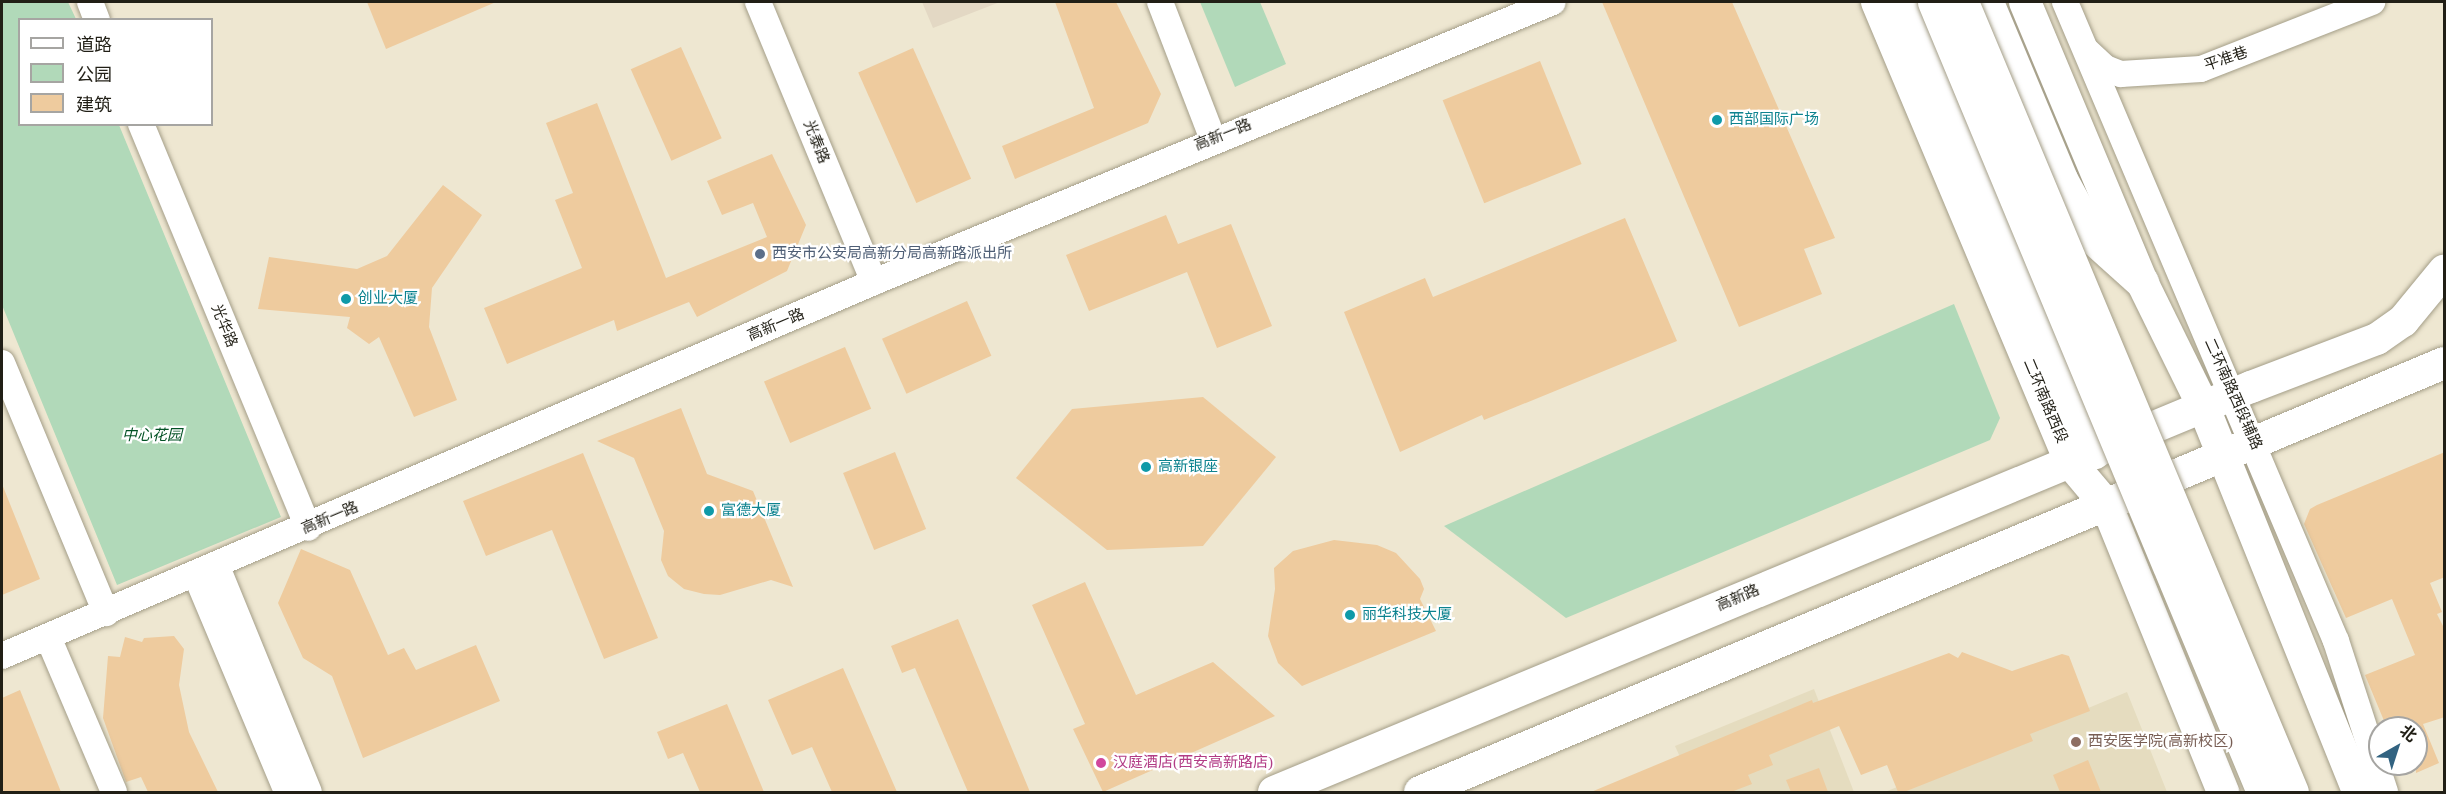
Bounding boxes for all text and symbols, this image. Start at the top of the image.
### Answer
legend [18,18,213,126]
text: 道路 [76,35,112,55]
street label: 平准巷 [2202,43,2250,75]
text: 公园 [76,65,112,85]
text: 建筑 [76,95,112,115]
place label: 西部国际广场 [1729,111,1819,129]
marker: 西部国际广场 [1710,113,1724,127]
street label: 高新一路 [1192,115,1254,155]
street label: 光泰路 [799,118,833,166]
place label: 西安市公安局高新分局高新路派出所 [772,245,1012,263]
marker: 西安市公安局高新分局高新路派出所 [753,247,767,261]
place label: 创业大厦 [358,290,418,308]
marker: 创业大厦 [339,292,353,306]
street label: 光华路 [207,302,241,350]
street label: 高新一路 [745,305,807,345]
street label: 二环南路西段辅路 [2200,336,2266,452]
street label: 二环南路西段 [2019,356,2071,446]
park label: 中心花园 [122,427,182,445]
place label: 高新银座 [1158,458,1218,476]
marker: 高新银座 [1139,460,1153,474]
street label: 高新一路 [299,498,361,538]
place label: 富德大厦 [721,502,781,520]
marker: 富德大厦 [702,504,716,518]
street label: 高新路 [1714,581,1762,615]
place label: 丽华科技大厦 [1362,606,1452,624]
marker: 丽华科技大厦 [1343,608,1357,622]
north arrow [2368,716,2428,776]
text: 北 [2397,722,2420,745]
place label: 西安医学院(高新校区) [2088,733,2233,751]
marker: 西安医学院(高新校区) [2069,735,2083,749]
place label: 汉庭酒店(西安高新路店) [1113,754,1273,772]
marker: 汉庭酒店(西安高新路店) [1094,756,1108,770]

